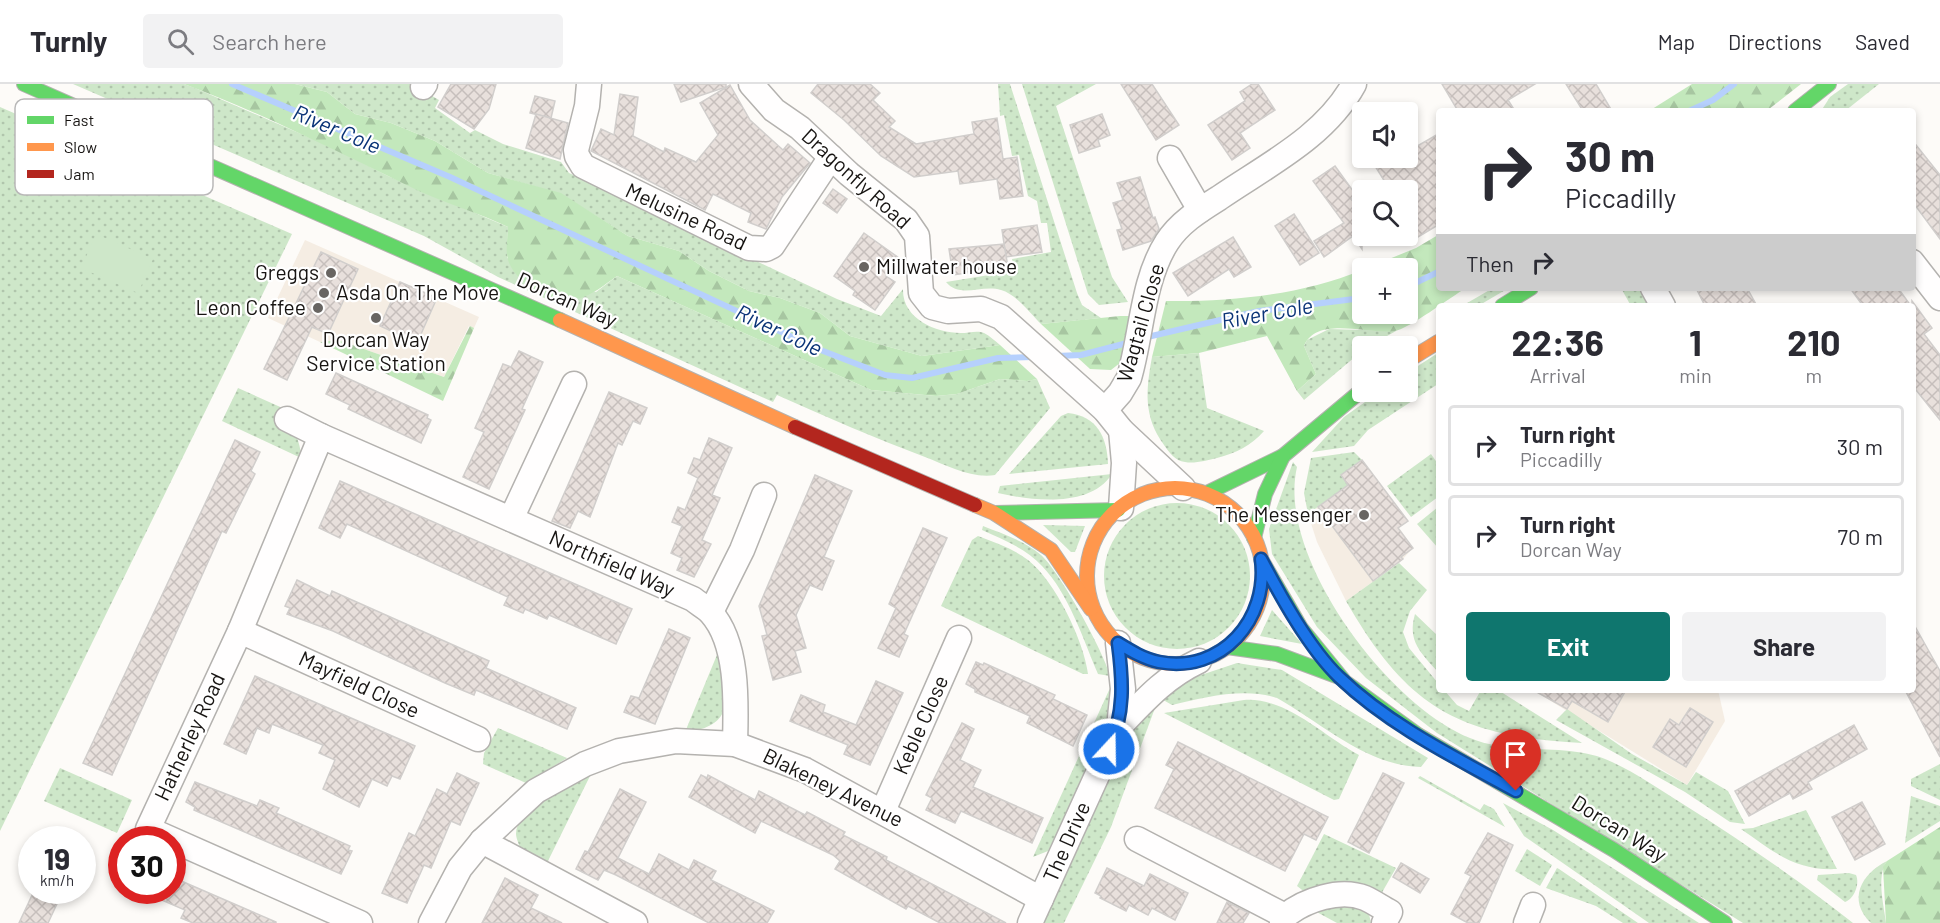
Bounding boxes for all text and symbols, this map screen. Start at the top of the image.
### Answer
search box [143,14,563,68]
text: Turnly [30,24,107,58]
icon: search [164,25,197,58]
text: Search here [212,28,327,54]
text: Map [1658,29,1695,54]
text: Directions [1728,29,1822,54]
text: Saved [1855,29,1910,54]
water label: River Cole [290,98,385,158]
legend [15,99,213,195]
map controls [1352,102,1418,402]
button: sound [1352,102,1418,168]
text: Fast [64,110,94,129]
street label: Dragonfly Road [797,122,917,233]
text: 30 m [1565,130,1655,180]
icon: right [1466,132,1544,210]
text: Slow [64,137,97,156]
text: Jam [64,164,95,183]
street label: Melusine Road [622,177,751,255]
button: search [1352,180,1418,246]
text: Piccadilly [1565,181,1676,213]
icon: right [1526,246,1559,279]
text: Then [1466,250,1514,276]
place label: Millwater house [876,253,1017,278]
button: + [1352,258,1418,324]
place label: Greggs [255,259,319,284]
marker: Millwater house [857,260,871,274]
street label: Wagtail Close [1111,260,1168,385]
street label: Dorcan Way [514,265,622,332]
marker: Greggs [324,266,338,280]
place label: Asda On The Move [336,279,499,304]
marker: Asda On The Move [317,286,331,300]
water label: River Cole [1219,291,1315,333]
place label: Leon Coffee [196,294,306,319]
water label: River Cole [732,298,827,360]
marker: Leon Coffee [311,301,325,315]
marker: Dorcan Way Service Station [369,311,383,325]
text: 22:36 [1512,320,1604,363]
text: 1 [1689,320,1702,363]
text: 210 [1787,320,1840,363]
place label: Dorcan Way Service Station [306,326,446,375]
button: − [1352,336,1418,402]
text: Arrival [1530,363,1586,387]
text: min [1679,363,1712,387]
text: m [1806,363,1822,387]
text: Turn right [1520,421,1615,447]
icon: right [1469,429,1502,462]
text: 30 m [1837,433,1883,459]
text: Piccadilly [1520,447,1602,471]
place label: The Messenger [1215,501,1352,526]
marker: The Messenger [1357,508,1371,522]
text: Turn right [1520,511,1615,537]
icon: right [1469,519,1502,552]
text: 70 m [1838,523,1883,549]
street label: Northfield Way [546,524,680,602]
text: Dorcan Way [1520,537,1622,561]
button: Exit [1466,612,1670,681]
button: Share [1682,612,1886,681]
street label: Mayfield Close [295,645,424,722]
street label: Hatherley Road [148,668,229,804]
street label: Keble Close [887,671,953,778]
position arrow [1077,717,1141,781]
pin [1490,729,1541,791]
icon: arrive [1499,738,1532,771]
street label: Blakeney Avenue [760,742,908,831]
street label: Dorcan Way [1568,789,1672,867]
street label: The Drive [1037,797,1094,885]
speed limit sign: 30 [108,826,186,904]
text: 19 [44,840,70,876]
text: km/h [40,871,74,889]

